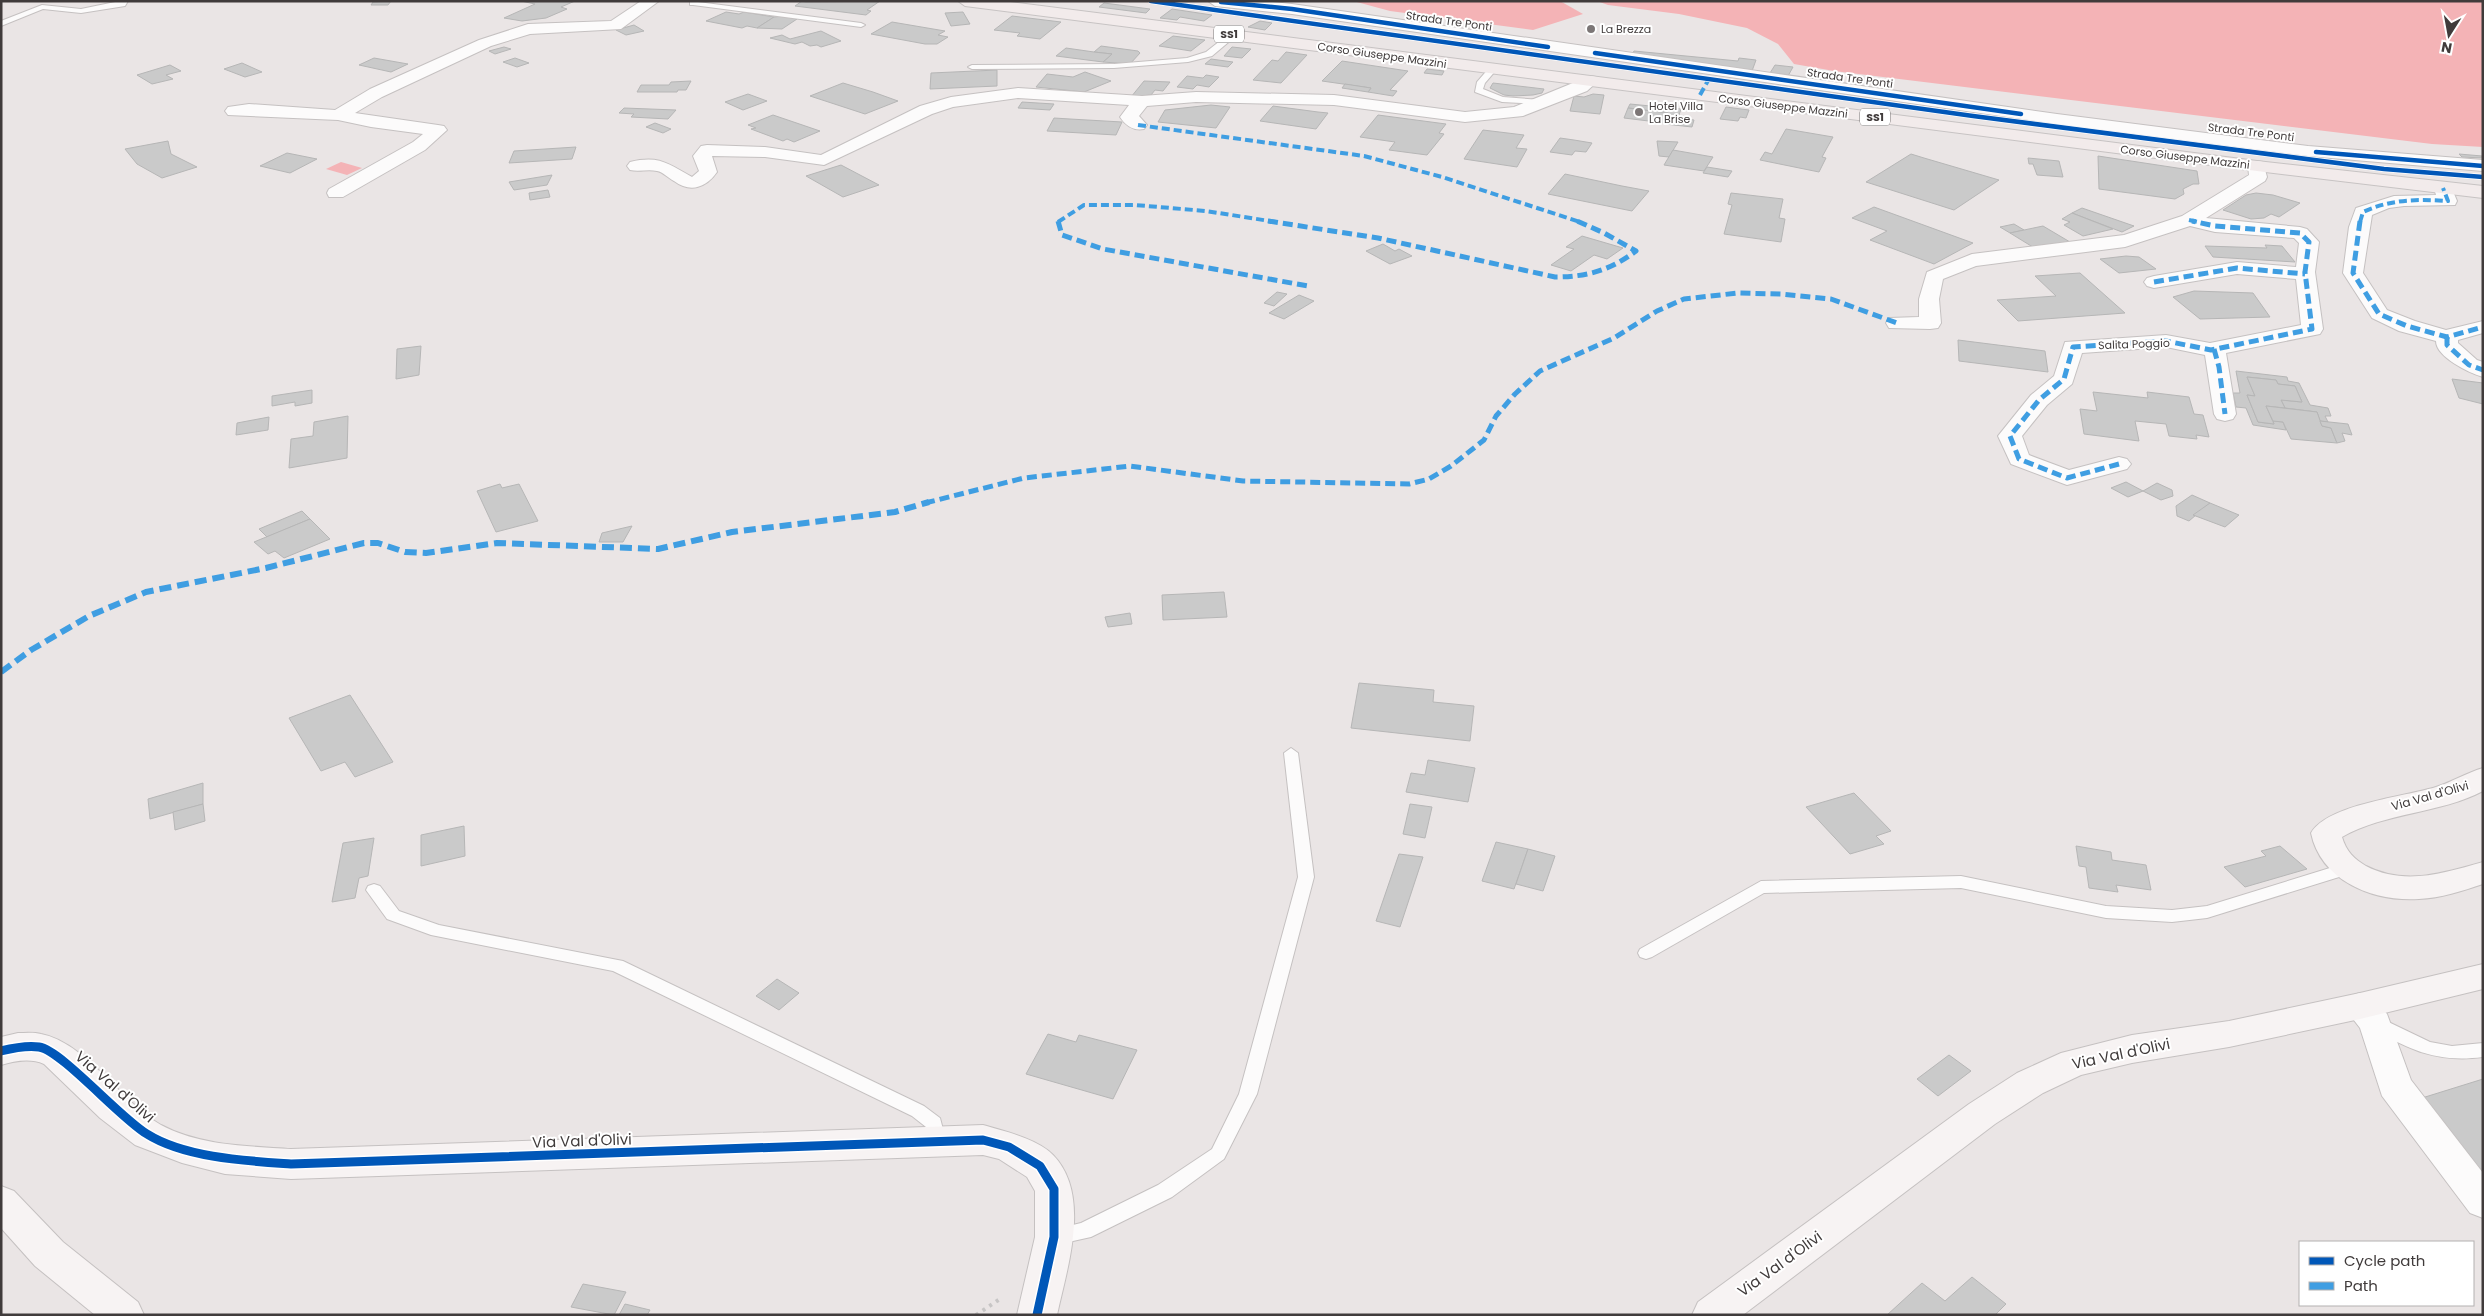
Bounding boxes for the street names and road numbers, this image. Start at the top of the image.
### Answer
street label: Strada Tre Ponti [1405,7,1493,35]
road number: SS1 [1214,26,1244,42]
street label: Corso Giuseppe Mazzini [1316,38,1448,72]
street label: Strada Tre Ponti [1806,64,1894,92]
street label: Corso Giuseppe Mazzini [1717,90,1849,122]
road number: SS1 [1860,108,1890,125]
street label: Strada Tre Ponti [2207,119,2295,145]
street label: Corso Giuseppe Mazzini [2119,141,2251,173]
street label: Salita Poggio [2098,335,2170,353]
street label: Via Val d'Olivi [2389,776,2471,815]
street label: Via Val d'Olivi [2070,1033,2172,1074]
street label: Via Val d'Olivi [71,1046,160,1127]
street label: Via Val d'Olivi [532,1128,632,1153]
street label: Via Val d'Olivi [1733,1226,1826,1301]

